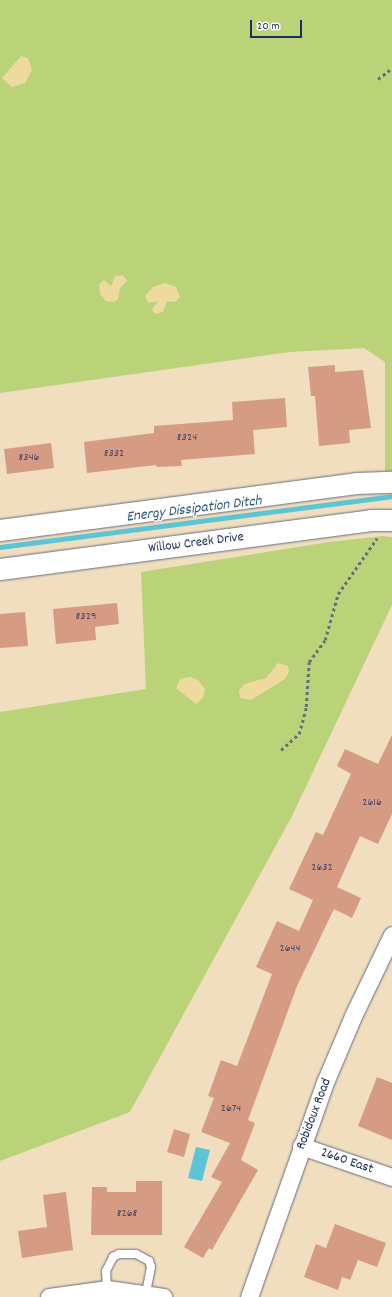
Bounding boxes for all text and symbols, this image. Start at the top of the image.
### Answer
scale bar [252,12,304,38]
text: 20 m [257,18,280,35]
house number: 8324 [177,431,197,445]
house number: 8332 [104,447,124,461]
house number: 8346 [19,451,39,465]
water label: Energy Dissipation Ditch [125,493,263,527]
street label: Willow Creek Drive [147,529,245,557]
house number: 8329 [76,610,96,624]
house number: 2616 [362,796,382,810]
house number: 2632 [311,861,333,875]
house number: 2644 [279,942,301,956]
street label: Robidoux Road [293,1076,335,1152]
house number: 2674 [221,1102,241,1116]
street label: 2660 East [318,1144,376,1178]
house number: 8268 [117,1207,137,1221]

